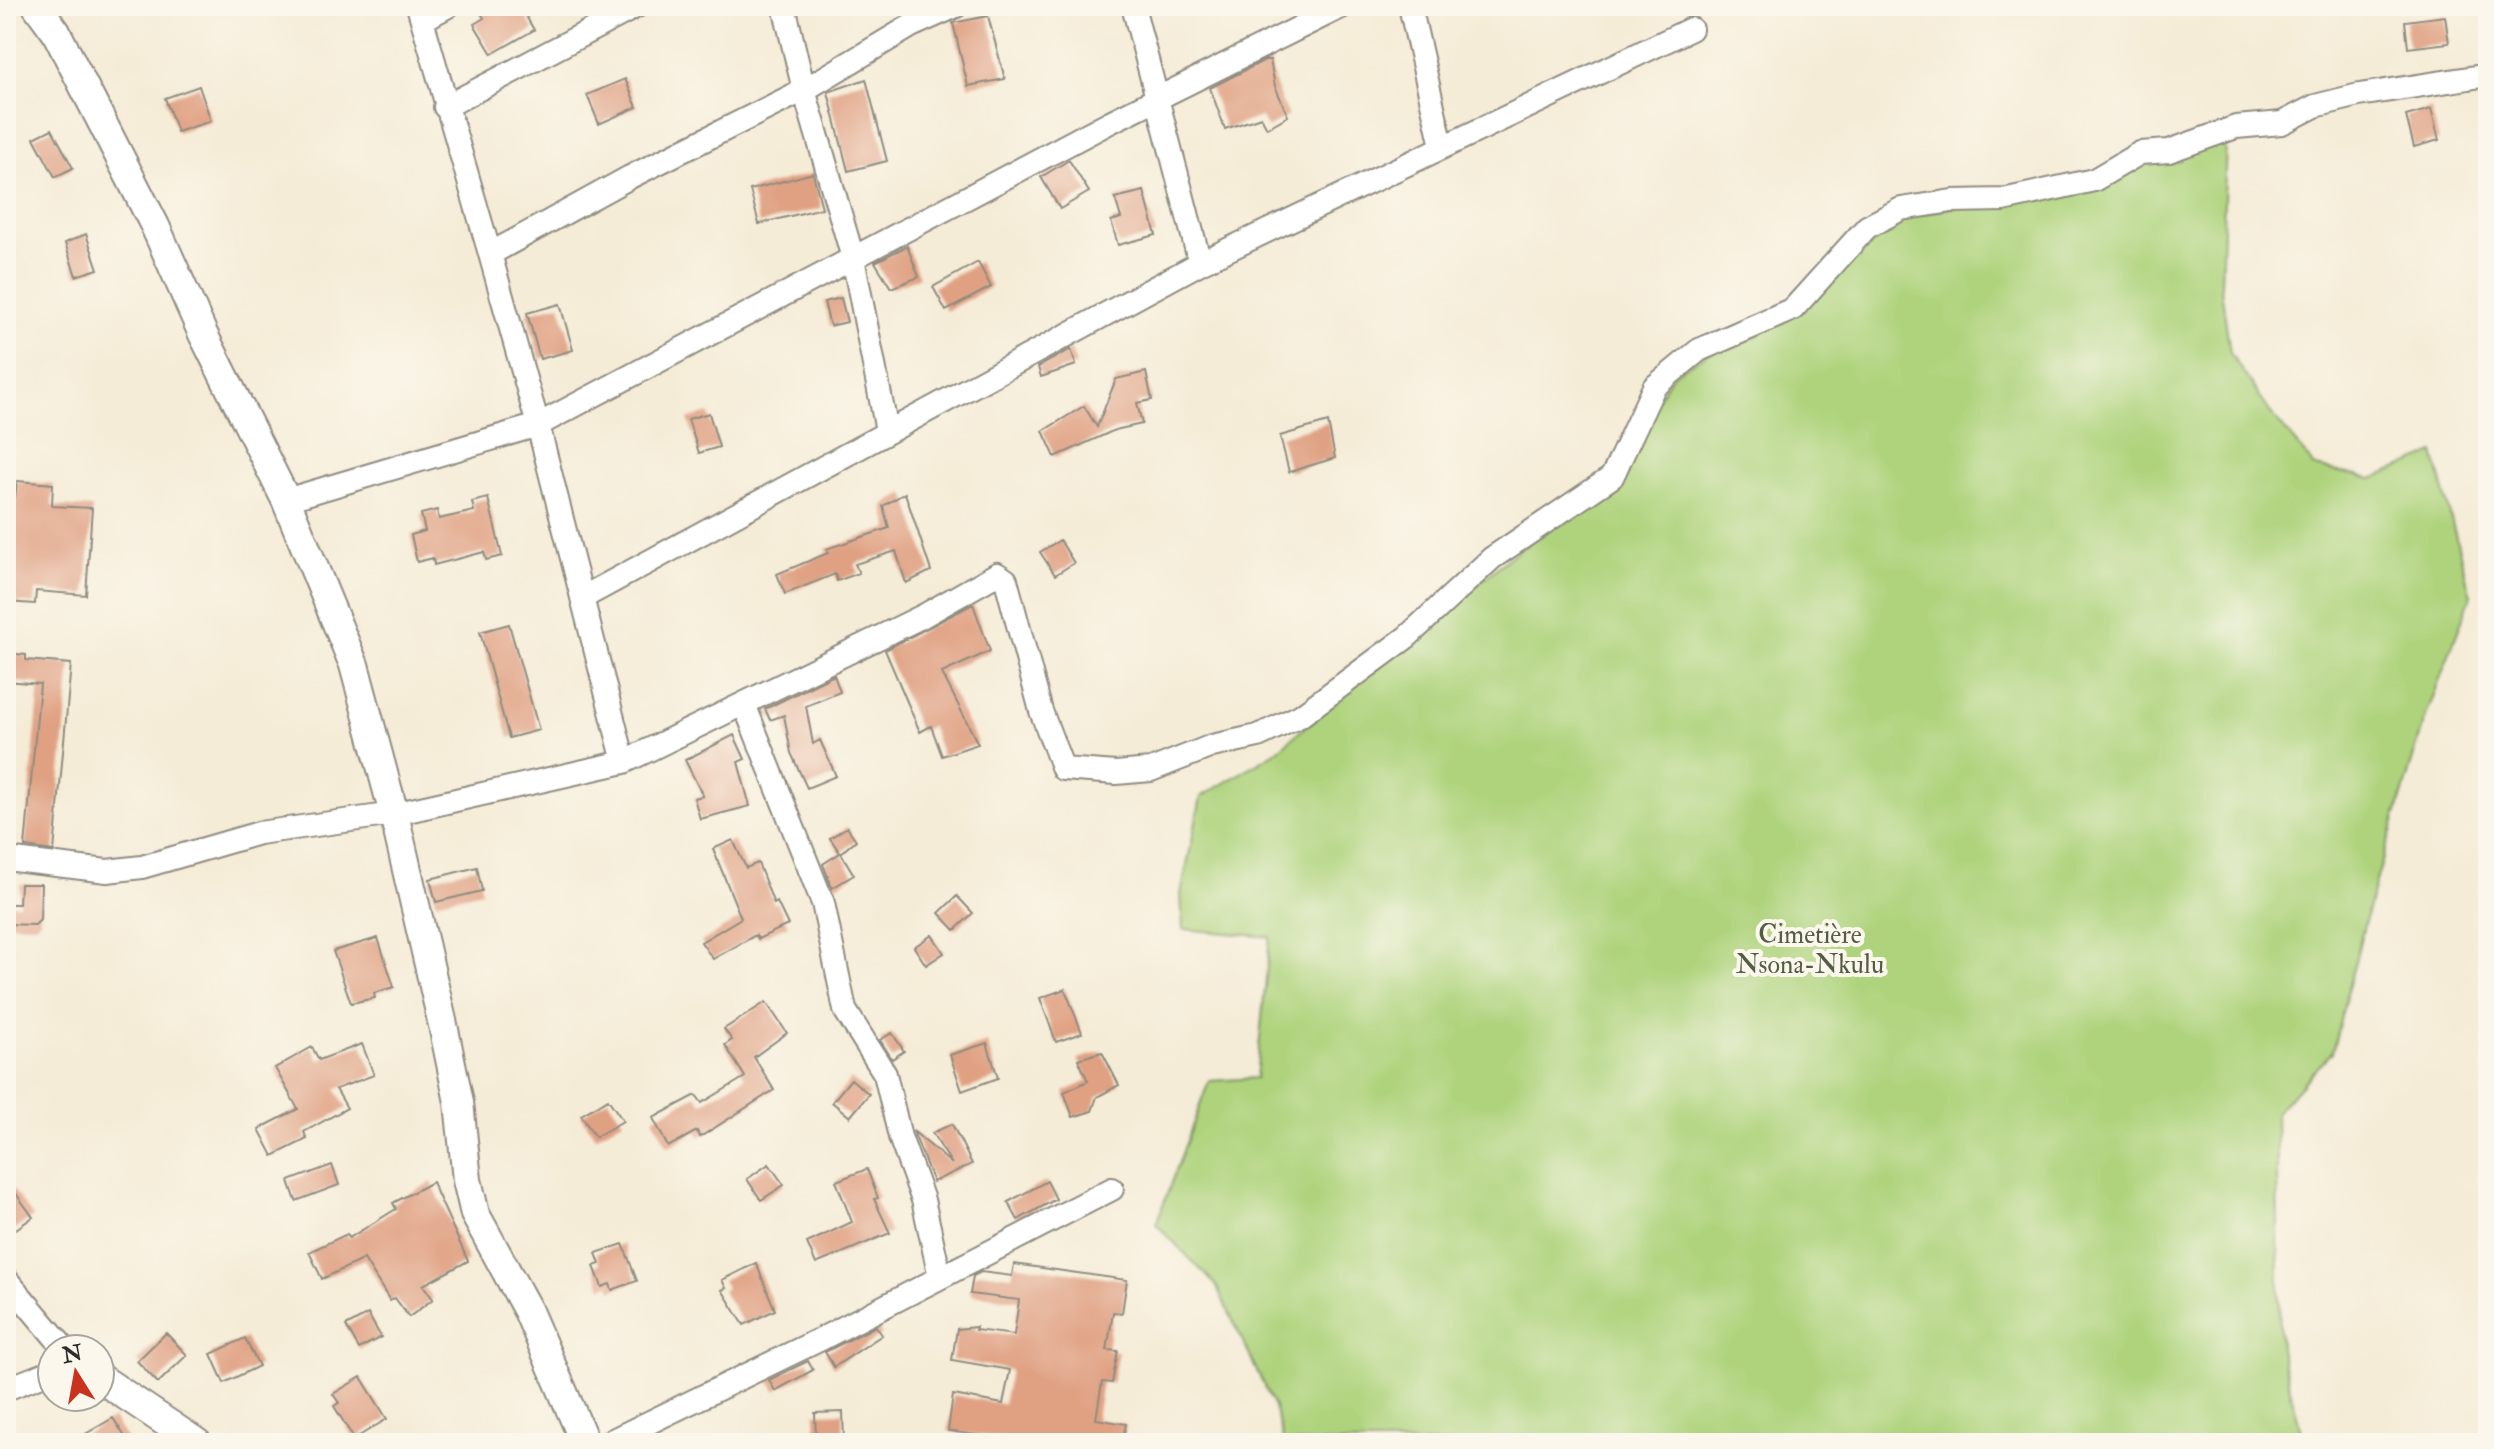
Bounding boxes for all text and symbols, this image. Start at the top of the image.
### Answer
park label: Cimetière Nsona-Nkulu [1736,919,1884,981]
north arrow [36,1333,116,1413]
text: N [59,1339,85,1370]

